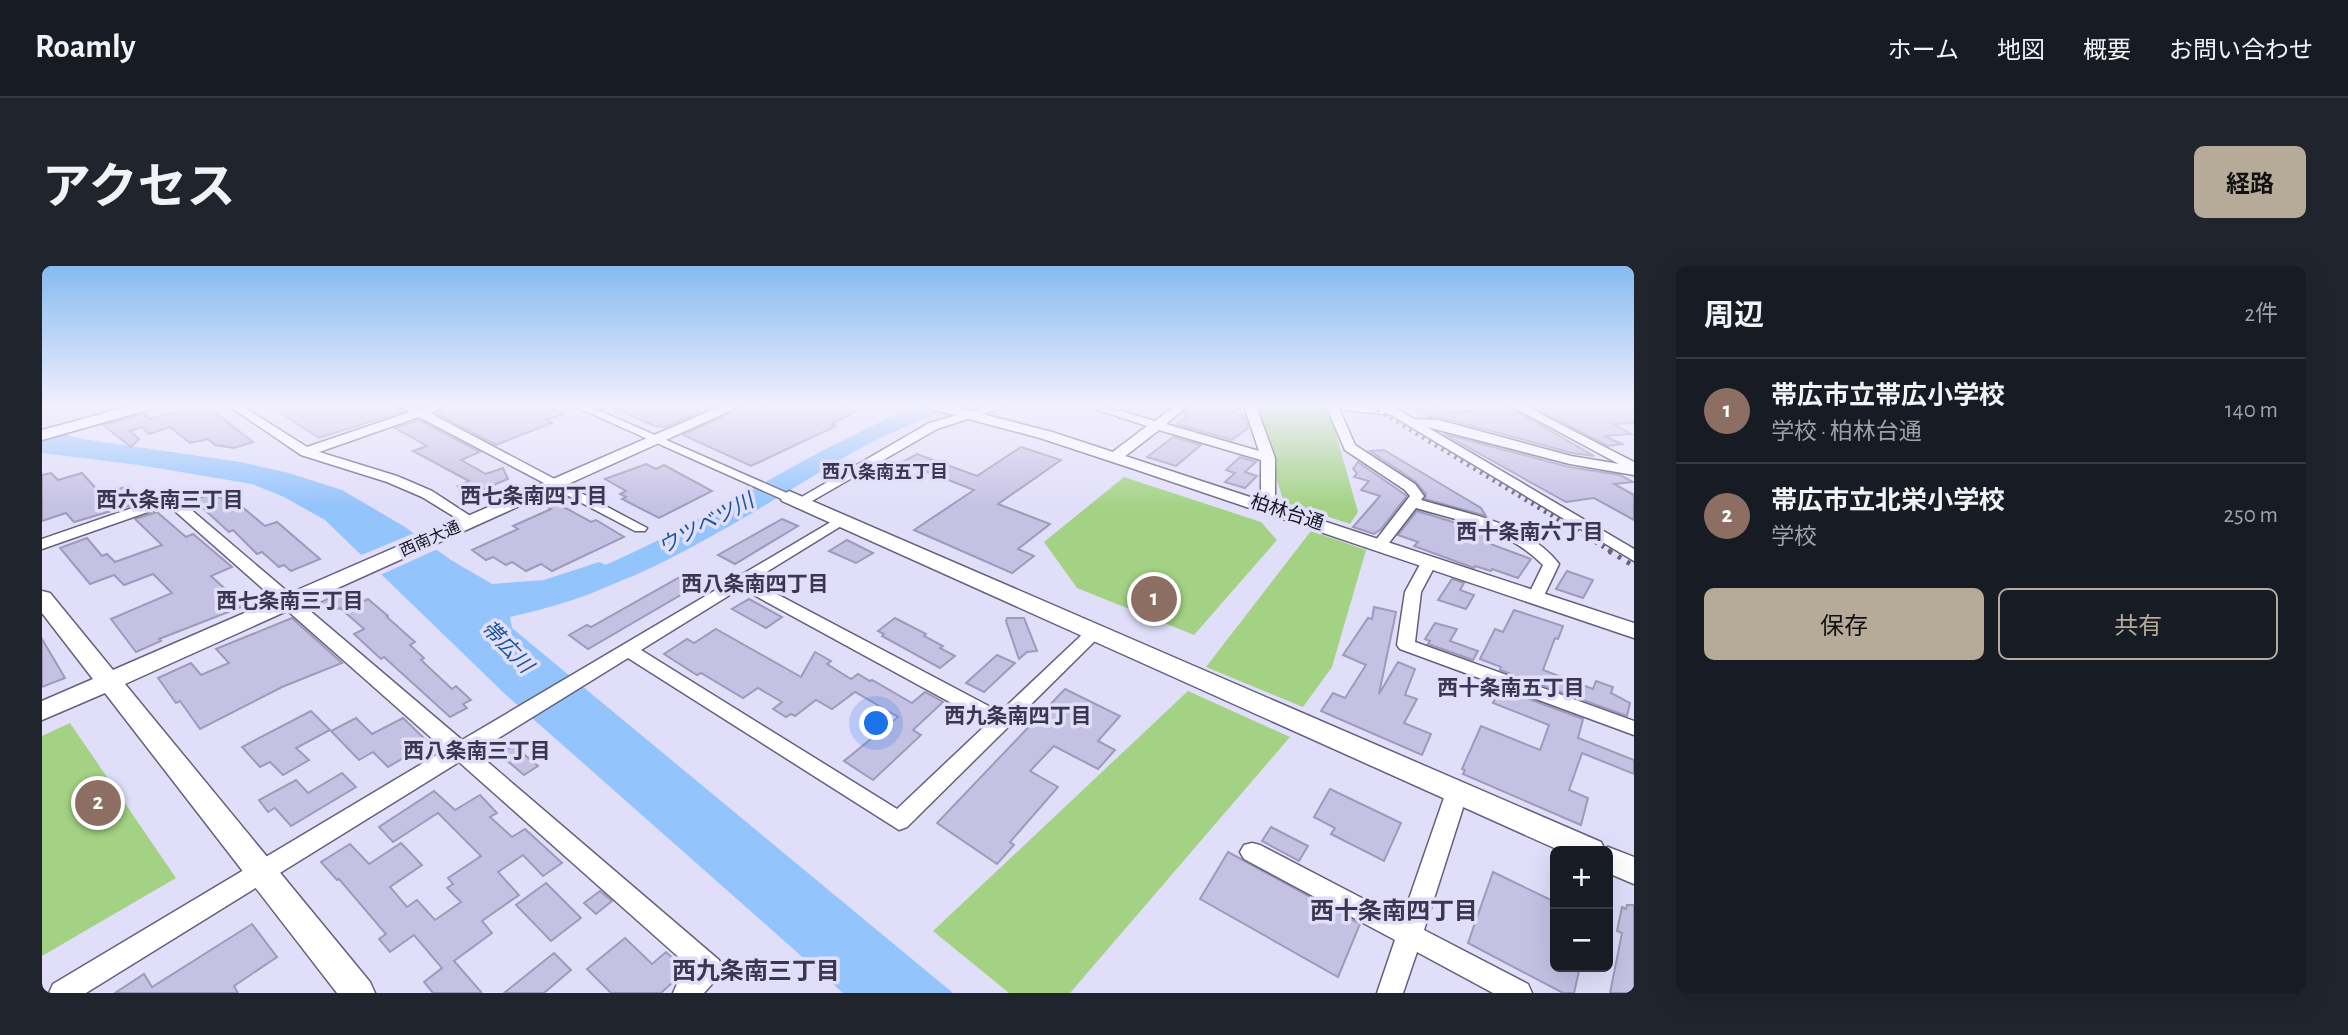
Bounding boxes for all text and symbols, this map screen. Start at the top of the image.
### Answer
text: Roamly [35,31,135,64]
text: ホーム [1888,39,1959,63]
text: 地図 [1997,39,2045,63]
text: 概要 [2083,39,2131,63]
text: お問い合わせ [2169,39,2313,63]
button: 経路 [2194,146,2306,218]
text: アクセス [42,164,236,213]
text: 周辺 [1704,301,1764,331]
text: 2件 [2245,303,2278,326]
text: 帯広市立帯広小学校 [1771,383,2005,409]
text: 1 [1723,399,1731,422]
text: 140 m [2225,399,2278,422]
text: 学校 · 柏林台通 [1771,421,1922,444]
district label: 西八条南五丁目 [822,462,948,482]
district label: 西七条南四丁目 [461,485,608,507]
text: 帯広市立北栄小学校 [1771,488,2005,514]
district label: 西六条南三丁目 [97,489,244,511]
water label: ウツベツ川 [655,489,759,558]
street label: 柏林台通 [1248,490,1327,534]
text: 2 [1722,504,1732,527]
text: 250 m [2224,504,2278,527]
street label: 西南大通 [397,518,462,559]
district label: 西十条南六丁目 [1457,521,1604,543]
text: 学校 [1771,526,1817,549]
district label: 西八条南四丁目 [682,573,829,595]
pin: 1 [1131,573,1177,625]
button: 保存 [1704,588,1984,660]
button: 共有 [1998,588,2278,660]
district label: 西七条南三丁目 [217,590,364,612]
water label: 帯広川 [478,616,539,678]
district label: 西十条南五丁目 [1438,677,1585,699]
district label: 西九条南四丁目 [945,705,1092,727]
your location [859,706,893,740]
district label: 西八条南三丁目 [404,740,551,762]
pin: 2 [75,777,121,829]
map controls [1550,846,1613,972]
button: + [1550,846,1613,909]
district label: 西十条南四丁目 [1310,898,1478,924]
button: − [1550,909,1613,972]
district label: 西九条南三丁目 [672,958,840,984]

